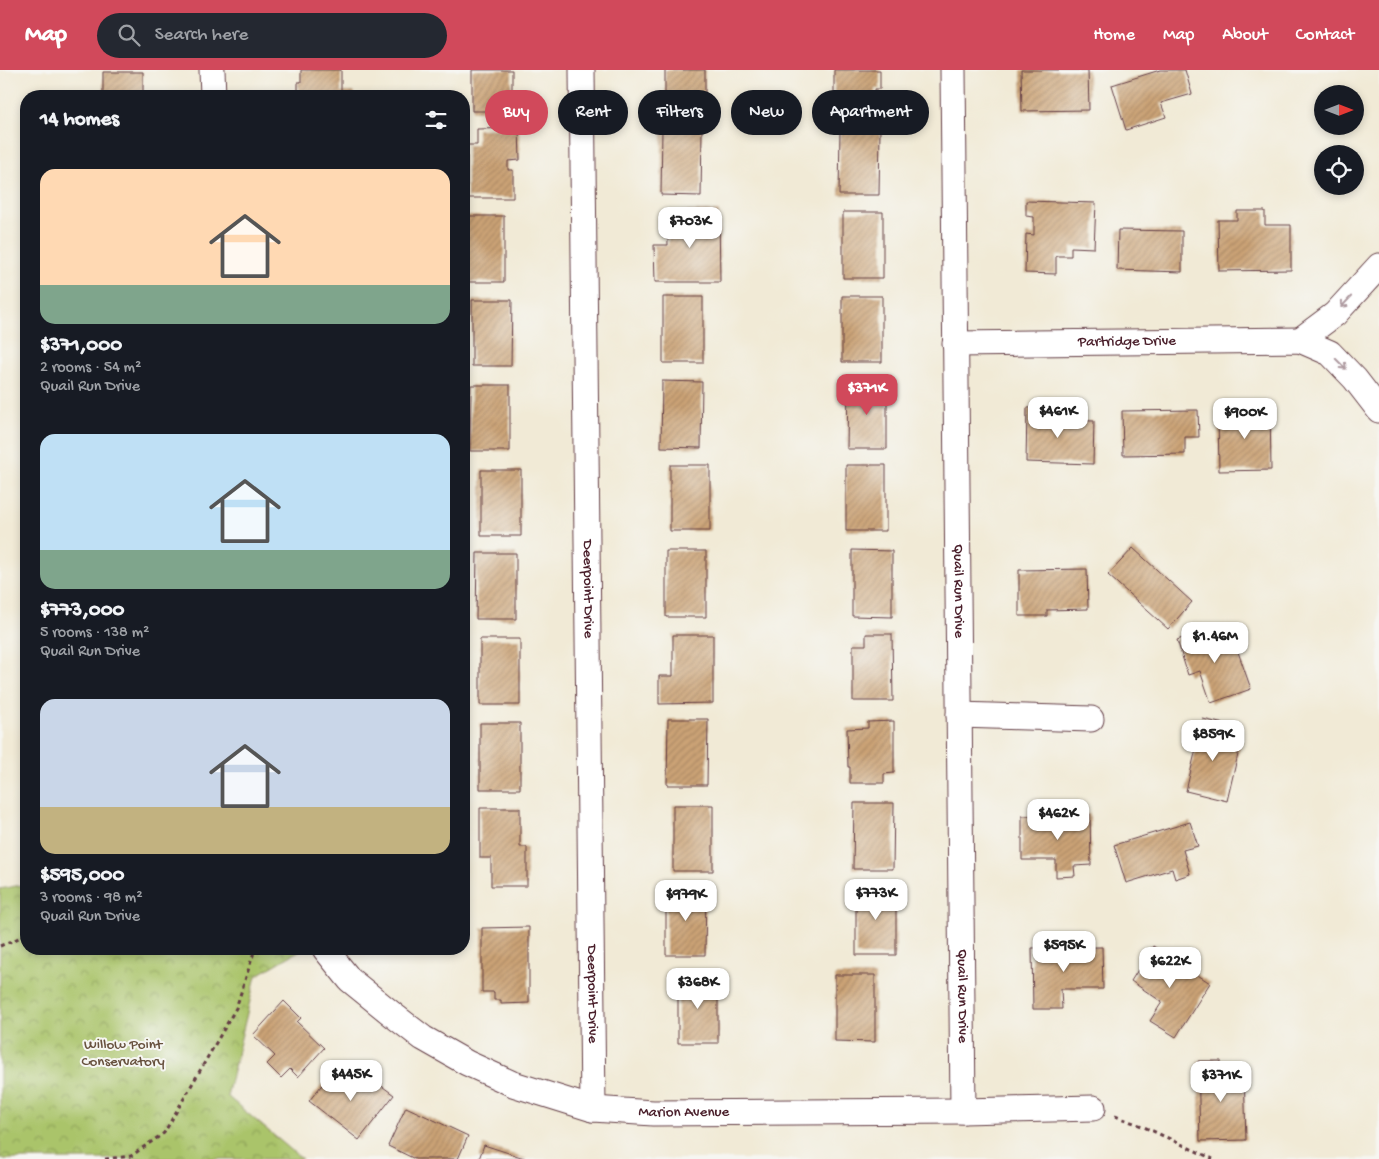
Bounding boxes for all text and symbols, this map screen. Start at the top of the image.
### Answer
search box [97,13,447,58]
text: Map [25,21,67,50]
icon: search [115,21,143,49]
text: Search here [155,24,248,47]
text: Home [1093,25,1135,46]
text: Map [1163,25,1194,46]
text: About [1222,25,1268,46]
text: Contact [1296,25,1354,46]
north arrow [1314,85,1364,135]
map controls [1314,85,1364,195]
chip: Buy [485,90,548,135]
chip: Rent [558,90,628,135]
chip: Filters [638,90,721,135]
chip: New [731,90,802,135]
chip: Apartment [812,90,929,135]
icon: filters [422,106,450,134]
text: 14 homes [40,108,119,133]
button: locate [1314,145,1364,195]
icon: home [200,201,290,291]
pin: $703K [655,206,725,249]
text: $703K [669,213,711,232]
one-way arrow [1340,296,1352,309]
street label: Partridge Drive [1077,332,1176,352]
text: $371,000 [40,334,122,359]
one-way arrow [1335,358,1347,370]
text: 2 rooms · 54 m² [40,359,141,378]
pin: $371K [832,374,902,416]
text: Quail Run Drive [40,378,140,397]
text: $371K [847,380,887,399]
pin: $461K [1023,396,1093,439]
pin: $900K [1210,398,1280,440]
text: $461K [1039,403,1077,422]
text: $900K [1224,404,1266,423]
icon: home [200,466,290,556]
street label: Deerpoint Drive [578,539,597,639]
street label: Quail Run Drive [949,544,967,638]
text: $773,000 [40,599,125,624]
pin: $1.46M [1174,622,1256,664]
text: 5 rooms · 138 m² [40,624,149,643]
text: $1.46M [1192,628,1238,647]
text: Quail Run Drive [40,643,140,662]
pin: $859K [1178,720,1248,762]
text: $859K [1192,726,1234,745]
icon: home [200,731,290,821]
pin: $462K [1023,798,1093,841]
text: $462K [1038,805,1078,824]
text: $595,000 [40,864,124,889]
pin: $773K [841,878,911,921]
pin: $979K [651,880,721,922]
text: $773K [856,885,896,904]
text: $979K [666,886,706,905]
text: 3 rooms · 98 m² [40,889,142,908]
text: Quail Run Drive [40,908,140,927]
pin: $595K [1029,930,1099,973]
text: $595K [1044,937,1084,956]
street label: Deerpoint Drive [582,944,601,1044]
pin: $622K [1135,946,1205,989]
street label: Quail Run Drive [952,949,971,1043]
text: $622K [1150,953,1190,972]
pin: $368K [663,968,733,1010]
text: $368K [677,974,719,993]
park label: Willow Point Conservatory [81,1036,165,1071]
pin: $445K [316,1060,386,1102]
pin: $371K [1186,1060,1256,1103]
text: $445K [331,1066,371,1085]
text: $371K [1201,1067,1241,1086]
street label: Marion Avenue [638,1103,730,1122]

